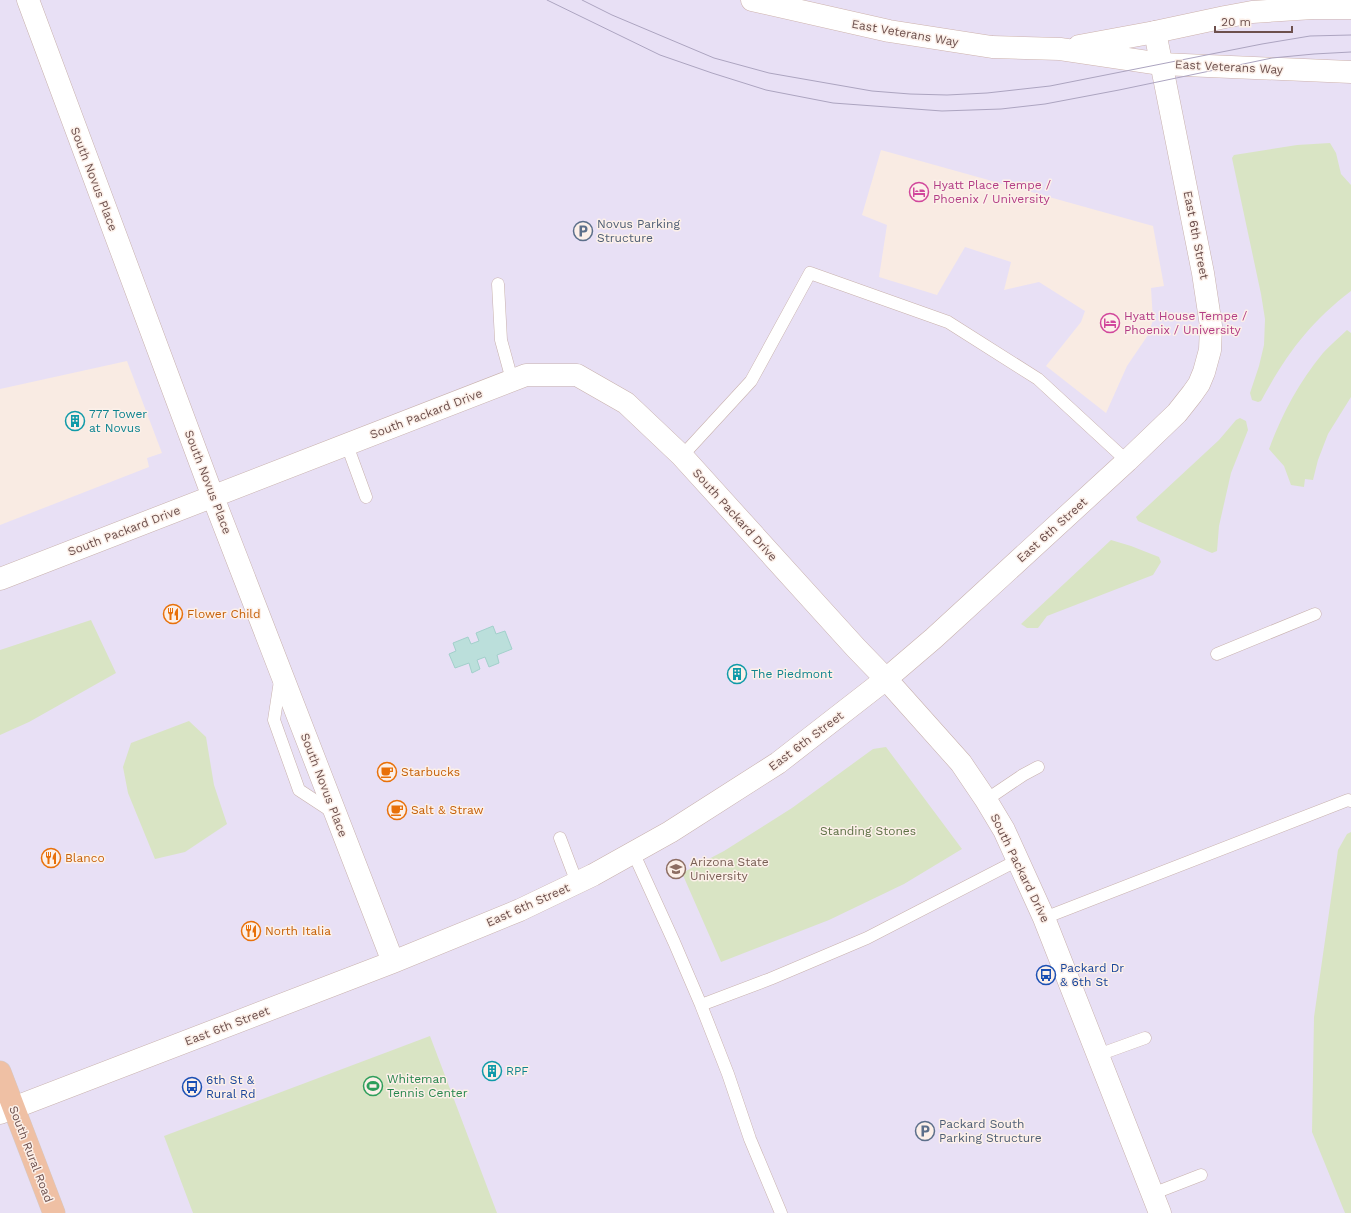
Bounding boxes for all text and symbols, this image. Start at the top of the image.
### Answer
scale bar [1215,8,1292,34]
text: 20 m [1221,15,1251,29]
street label: East Veterans Way [851,17,960,49]
street label: East Veterans Way [1175,57,1284,77]
street label: South Novus Place [68,125,120,233]
place label: Hyatt Place Tempe / Phoenix / University [933,178,1051,206]
hotel icon: Hyatt Place Tempe / Phoenix / University [908,181,930,203]
street label: East 6th Street [1181,190,1211,280]
place label: Novus Parking Structure [597,217,680,245]
parking icon: Novus Parking Structure [572,220,594,242]
place label: Hyatt House Tempe / Phoenix / University [1124,309,1247,337]
hotel icon: Hyatt House Tempe / Phoenix / University [1099,312,1121,334]
street label: South Packard Drive [368,386,484,442]
place label: 777 Tower at Novus [89,407,147,435]
building icon: 777 Tower at Novus [64,410,86,432]
street label: South Novus Place [182,428,234,536]
street label: South Packard Drive [690,466,780,564]
street label: East 6th Street [1014,495,1090,565]
street label: South Packard Drive [66,503,182,559]
restaurant icon: Flower Child [162,603,184,625]
place label: Flower Child [187,607,261,621]
building icon: The Piedmont [726,663,748,685]
place label: The Piedmont [751,667,832,681]
street label: East 6th Street [766,708,846,774]
street label: South Novus Place [298,731,350,839]
cafe icon: Starbucks [376,761,398,783]
place label: Starbucks [401,765,460,779]
cafe icon: Salt & Straw [386,799,408,821]
place label: Salt & Straw [411,803,484,817]
street label: South Packard Drive [988,811,1052,925]
park label: Standing Stones [820,824,916,838]
restaurant icon: Blanco [40,847,62,869]
place label: Blanco [65,851,105,865]
place label: Arizona State University [690,855,769,883]
school or university icon: Arizona State University [665,858,687,880]
street label: East 6th Street [484,880,572,930]
restaurant icon: North Italia [240,920,262,942]
place label: North Italia [265,924,331,938]
place label: Packard Dr & 6th St [1060,961,1124,989]
bus stop icon: Packard Dr & 6th St [1035,964,1057,986]
street label: East 6th Street [183,1003,271,1049]
building icon: RPF [481,1060,503,1082]
place label: RPF [506,1064,529,1078]
place label: Whiteman Tennis Center [387,1072,468,1100]
place label: 6th St & Rural Rd [206,1073,255,1101]
sports icon: Whiteman Tennis Center [362,1075,384,1097]
bus stop icon: 6th St & Rural Rd [181,1076,203,1098]
street label: South Rural Road [6,1104,56,1204]
place label: Packard South Parking Structure [939,1117,1042,1145]
parking icon: Packard South Parking Structure [914,1120,936,1142]

